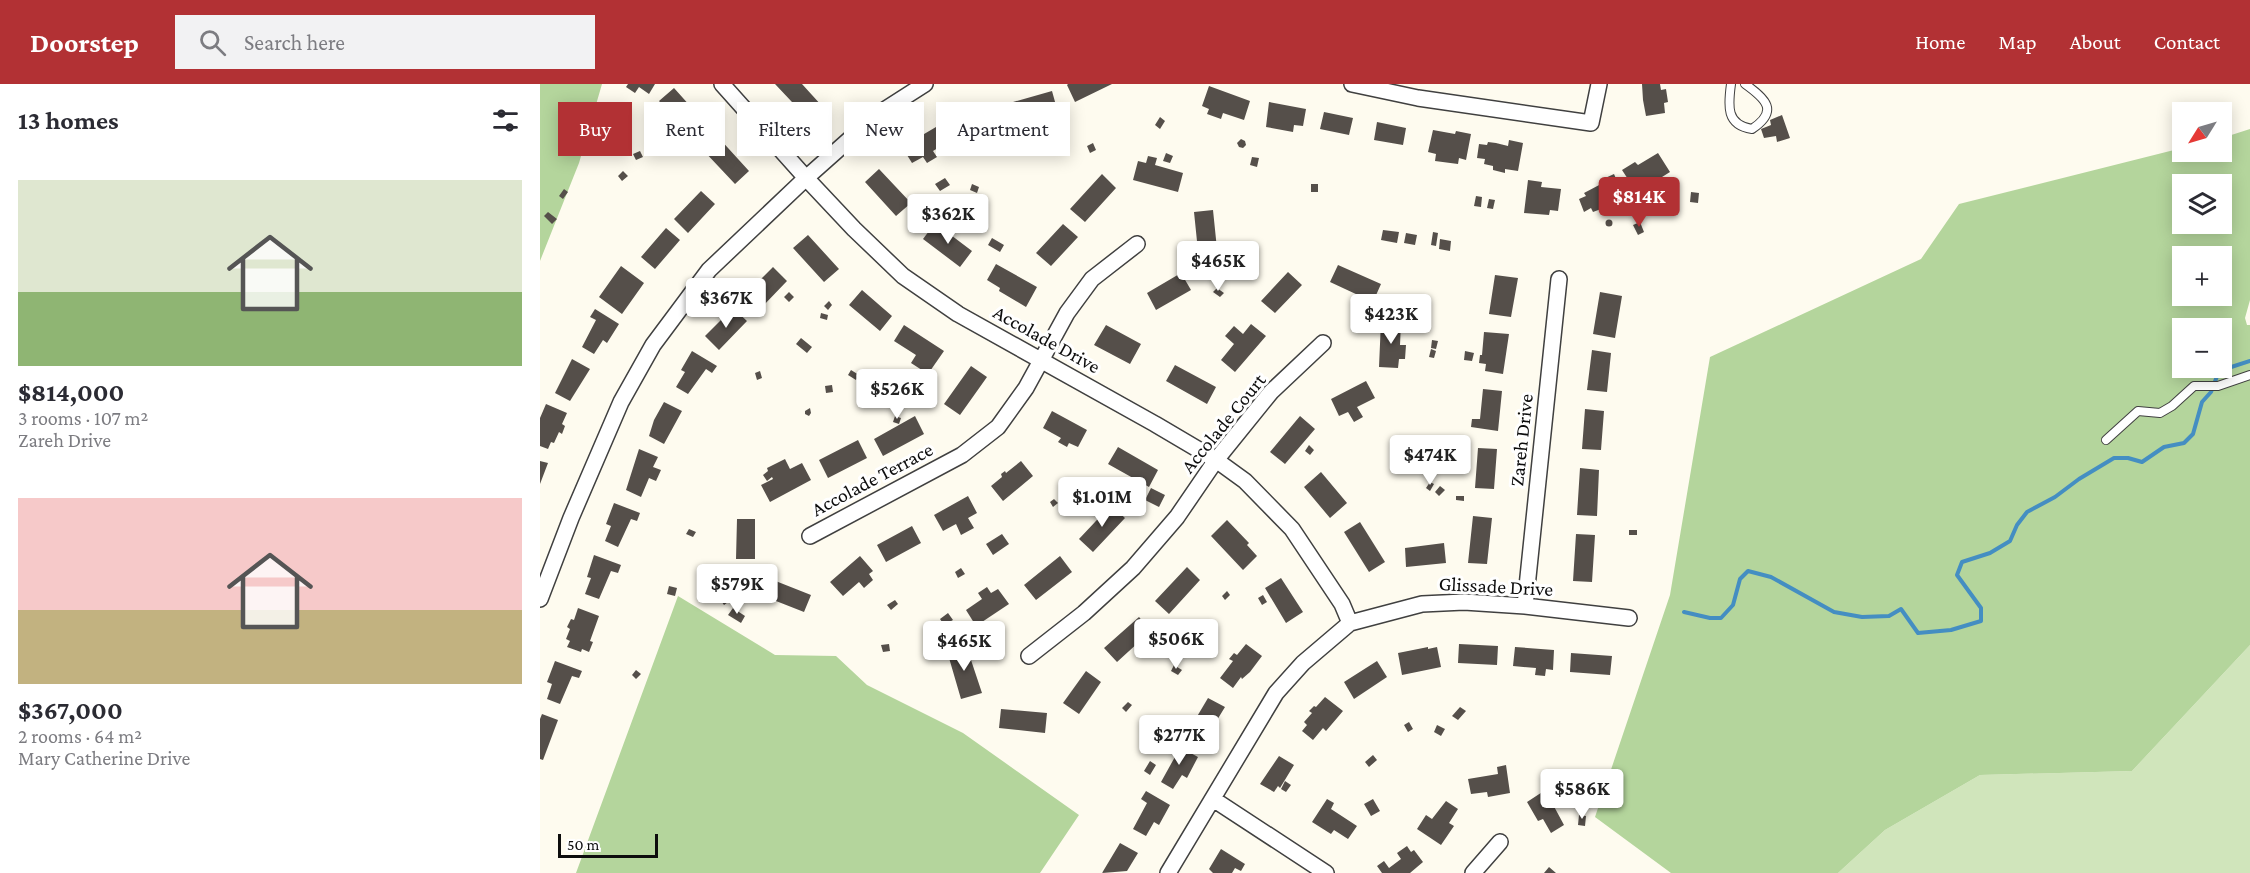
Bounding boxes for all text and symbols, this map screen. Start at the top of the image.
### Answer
search box [175,15,595,69]
icon: search [196,26,229,59]
text: Doorstep [30,27,139,58]
text: Search here [244,30,345,55]
text: Home [1915,30,1965,54]
text: Map [1998,30,2037,54]
text: About [2070,30,2121,54]
text: Contact [2154,30,2220,54]
chip: Buy [558,102,632,156]
chip: Rent [644,102,725,156]
chip: Filters [737,102,832,156]
chip: New [844,102,924,156]
chip: Apartment [936,102,1070,156]
north arrow [2172,102,2232,162]
map controls [2172,102,2232,378]
icon: filters [489,104,522,137]
text: 13 homes [18,106,119,135]
button: layers [2172,174,2232,234]
pin: $814K [1597,177,1681,228]
text: $814K [1613,185,1665,207]
pin: $362K [906,194,990,245]
text: $362K [921,202,975,224]
icon: home [216,219,324,327]
pin: $465K [1176,241,1260,292]
button: + [2172,246,2232,306]
text: $465K [1191,249,1245,271]
pin: $367K [684,278,768,329]
text: $367K [700,286,752,308]
pin: $423K [1349,294,1433,345]
street label: Accolade Drive [990,301,1104,378]
text: $423K [1364,302,1418,324]
button: − [2172,318,2232,378]
pin: $526K [855,369,939,420]
street label: Accolade Court [1176,369,1270,477]
text: $526K [870,377,924,399]
text: $814,000 [18,378,124,407]
street label: Zareh Drive [1505,392,1537,487]
text: 3 rooms · 107 m² [18,407,148,429]
text: Zareh Drive [18,429,111,451]
pin: $474K [1388,435,1472,486]
street label: Accolade Terrace [808,438,937,520]
text: $474K [1404,443,1456,465]
pin: $1.01M [1053,477,1151,528]
text: $1.01M [1072,485,1132,507]
icon: home [216,537,324,645]
pin: $579K [695,564,779,615]
text: $579K [711,572,763,594]
street label: Glissade Drive [1438,572,1554,600]
pin: $506K [1134,619,1218,670]
pin: $465K [922,621,1006,672]
text: $506K [1148,627,1204,649]
text: $465K [937,629,991,651]
text: $367,000 [18,696,123,725]
pin: $277K [1137,715,1221,766]
text: $277K [1153,723,1205,745]
text: 2 rooms · 64 m² [18,725,142,747]
text: Mary Catherine Drive [18,747,190,769]
pin: $586K [1540,769,1624,820]
text: $586K [1554,777,1610,799]
scale bar [558,831,658,858]
text: 50 m [567,836,599,853]

